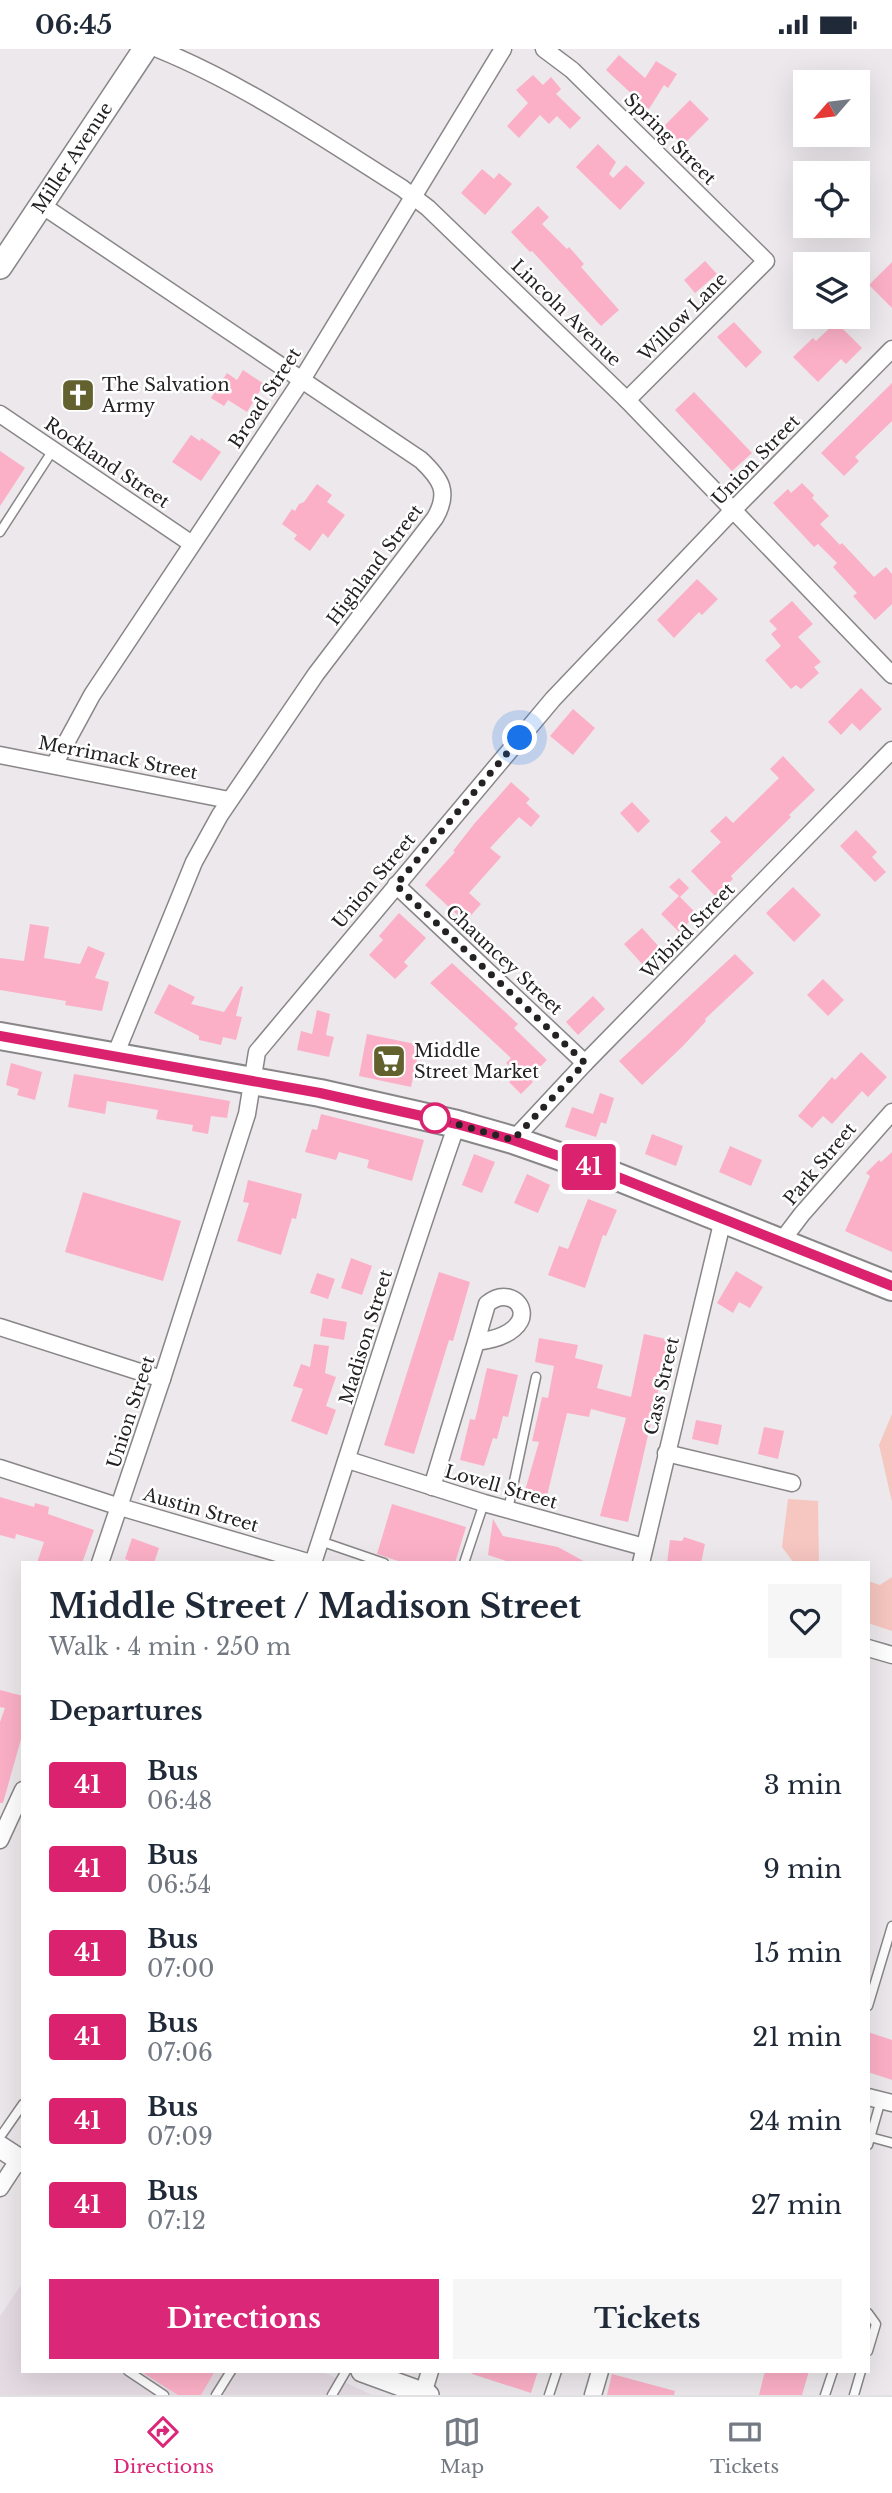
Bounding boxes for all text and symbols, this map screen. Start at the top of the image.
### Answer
text: 06:45 [35,9,112,41]
north arrow [793,70,870,147]
map controls [793,70,870,329]
street label: Spring Street [620,89,721,190]
street label: Miller Avenue [28,98,117,218]
button: locate [793,161,870,238]
button: layers [793,252,870,329]
street label: Lincoln Avenue [506,255,626,371]
street label: Willow Lane [633,268,732,367]
street label: Broad Street [224,343,306,452]
place label: The Salvation Army [101,374,230,417]
church icon: The Salvation Army [59,376,97,414]
street label: Union Street [707,410,805,510]
street label: Rockland Street [40,413,174,513]
street label: Highland Street [322,500,428,630]
your location [502,720,537,755]
street label: Merrimack Street [36,732,200,784]
street label: Union Street [328,829,420,933]
street label: Wibird Street [636,878,739,984]
street label: Chauncey Street [441,900,567,1020]
place label: Middle Street Market [414,1040,539,1083]
supermarket icon: Middle Street Market [370,1042,408,1080]
unlabelled marker [420,1103,450,1133]
street label: Park Street [779,1118,861,1210]
line badge: 41 [558,1144,620,1190]
text: 41 [576,1152,602,1181]
street label: Madison Street [335,1267,397,1407]
street label: Cass Street [640,1335,684,1437]
street label: Union Street [102,1353,160,1471]
street label: Lovell Street [442,1460,560,1514]
street label: Austin Street [140,1483,261,1537]
button: heart [768,1584,842,1658]
text: Middle Street / Madison Street [49,1586,581,1627]
text: Walk · 4 min · 250 m [49,1633,291,1661]
text: Departures [49,1695,203,1727]
text: Bus [147,1755,198,1787]
text: 3 min [764,1769,842,1801]
text: 41 [74,1770,101,1799]
text: 06:48 [147,1787,212,1815]
text: Bus [147,1839,198,1871]
text: 9 min [763,1853,842,1885]
text: 41 [74,1854,101,1883]
text: 06:54 [147,1871,211,1899]
text: Bus [147,1923,198,1955]
text: 15 min [753,1937,842,1969]
text: 41 [74,1938,101,1967]
text: 07:00 [147,1955,214,1983]
text: Bus [147,2007,198,2039]
text: 21 min [752,2021,842,2053]
text: 41 [74,2022,101,2051]
text: 07:06 [147,2039,213,2067]
text: Bus [147,2091,198,2123]
text: 24 min [749,2105,842,2137]
text: 41 [74,2106,101,2135]
text: 07:09 [147,2123,213,2151]
text: Bus [147,2175,198,2207]
text: 27 min [751,2189,842,2221]
text: 41 [74,2190,101,2219]
text: 07:12 [147,2207,206,2235]
button: Directions [49,2279,439,2359]
button: Tickets [453,2279,842,2359]
tab: Directions [113,2413,214,2478]
tab: Map [440,2413,484,2478]
tab: Tickets [710,2413,779,2478]

